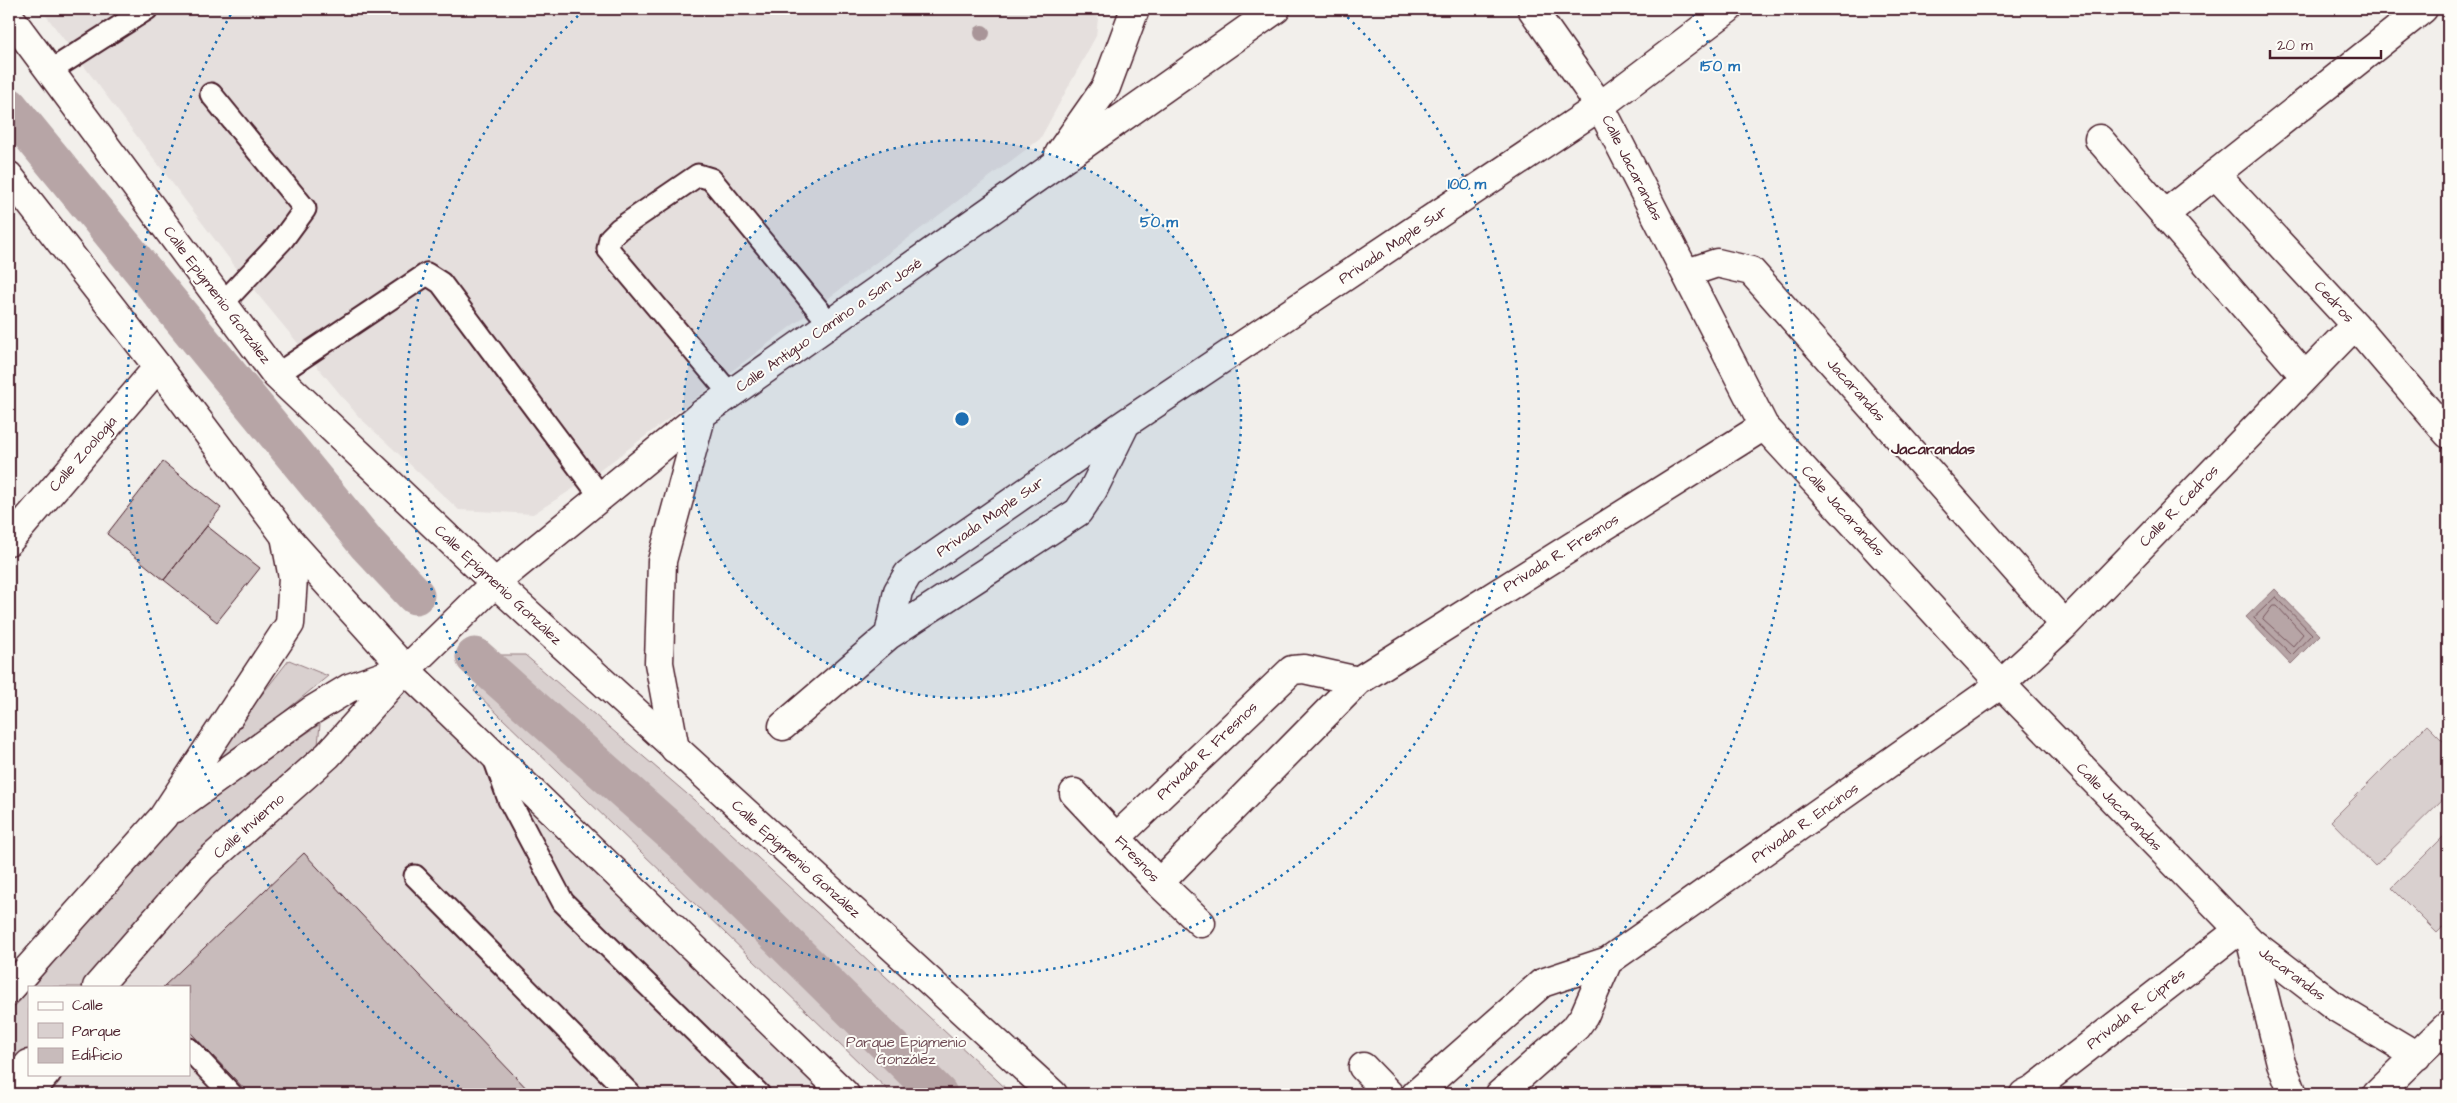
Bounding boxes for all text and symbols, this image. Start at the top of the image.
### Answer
scale bar [2270,28,2381,60]
text: 20 m [2277,35,2313,56]
text: 150 m [1700,56,1740,77]
street label: Calle Jacarandas [1596,112,1668,225]
text: 100 m [1448,174,1487,195]
street label: Privada Maple Sur [1334,201,1452,289]
text: 50 m [1140,212,1178,233]
street label: Calle Epigmenio González [157,222,276,369]
street label: Calle Antiguo Camino a San José [732,252,927,398]
street label: Cedros [2309,276,2359,328]
street label: Jacarandas [1822,354,1891,427]
centre of rings [953,410,971,428]
street label: Calle Zoología [44,411,123,497]
district label: Jacarandas [1890,438,1975,460]
street label: Calle R. Cedros [2134,460,2224,552]
street label: Calle Jacarandas [1796,461,1890,561]
street label: Privada Maple Sur [932,472,1048,562]
street label: Privada R. Fresnos [1499,508,1624,597]
street label: Calle Epigmenio González [429,520,567,651]
street label: Privada R. Fresnos [1152,697,1263,805]
street label: Calle Jacarandas [2071,758,2167,856]
street label: Privada R. Encinos [1747,778,1864,868]
street label: Calle Invierno [209,788,290,864]
street label: Calle Epigmenio González [726,795,866,924]
street label: Fresnos [1110,831,1165,888]
street label: Jacarandas [2254,942,2330,1006]
street label: Privada R. Ciprés [2082,963,2190,1054]
legend [28,986,190,1076]
text: Calle [72,995,103,1016]
text: Parque [72,1021,121,1042]
park label: Parque Epigmenio González [846,1032,967,1070]
text: Edificio [72,1045,123,1066]

